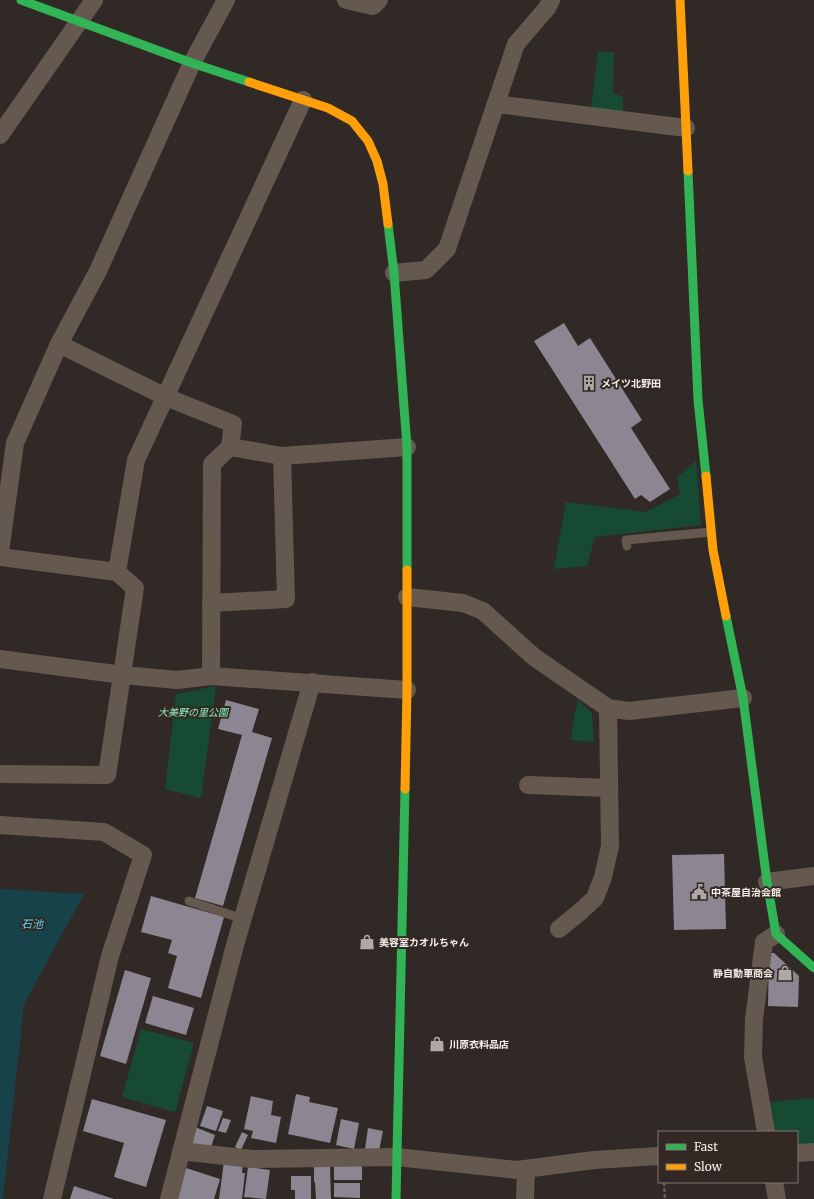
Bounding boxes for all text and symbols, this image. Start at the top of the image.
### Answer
building icon: メイツ北野田 [580,374,598,392]
place label: メイツ北野田 [601,377,661,390]
park label: 大美野の里公園 [158,706,230,719]
public building icon: 中茶屋自治会館 [690,883,708,901]
place label: 中茶屋自治会館 [711,886,781,899]
water label: 石池 [21,917,44,931]
shop icon: 美容室カオルちゃん [358,933,376,951]
place label: 美容室カオルちゃん [379,936,469,949]
shop icon: 静自動車商会 [776,964,794,982]
place label: 静自動車商会 [713,967,773,980]
shop icon: 川原衣料品店 [428,1035,446,1053]
place label: 川原衣料品店 [449,1038,509,1051]
legend [658,1131,798,1183]
text: Fast [694,1139,718,1154]
text: Slow [694,1159,723,1174]

